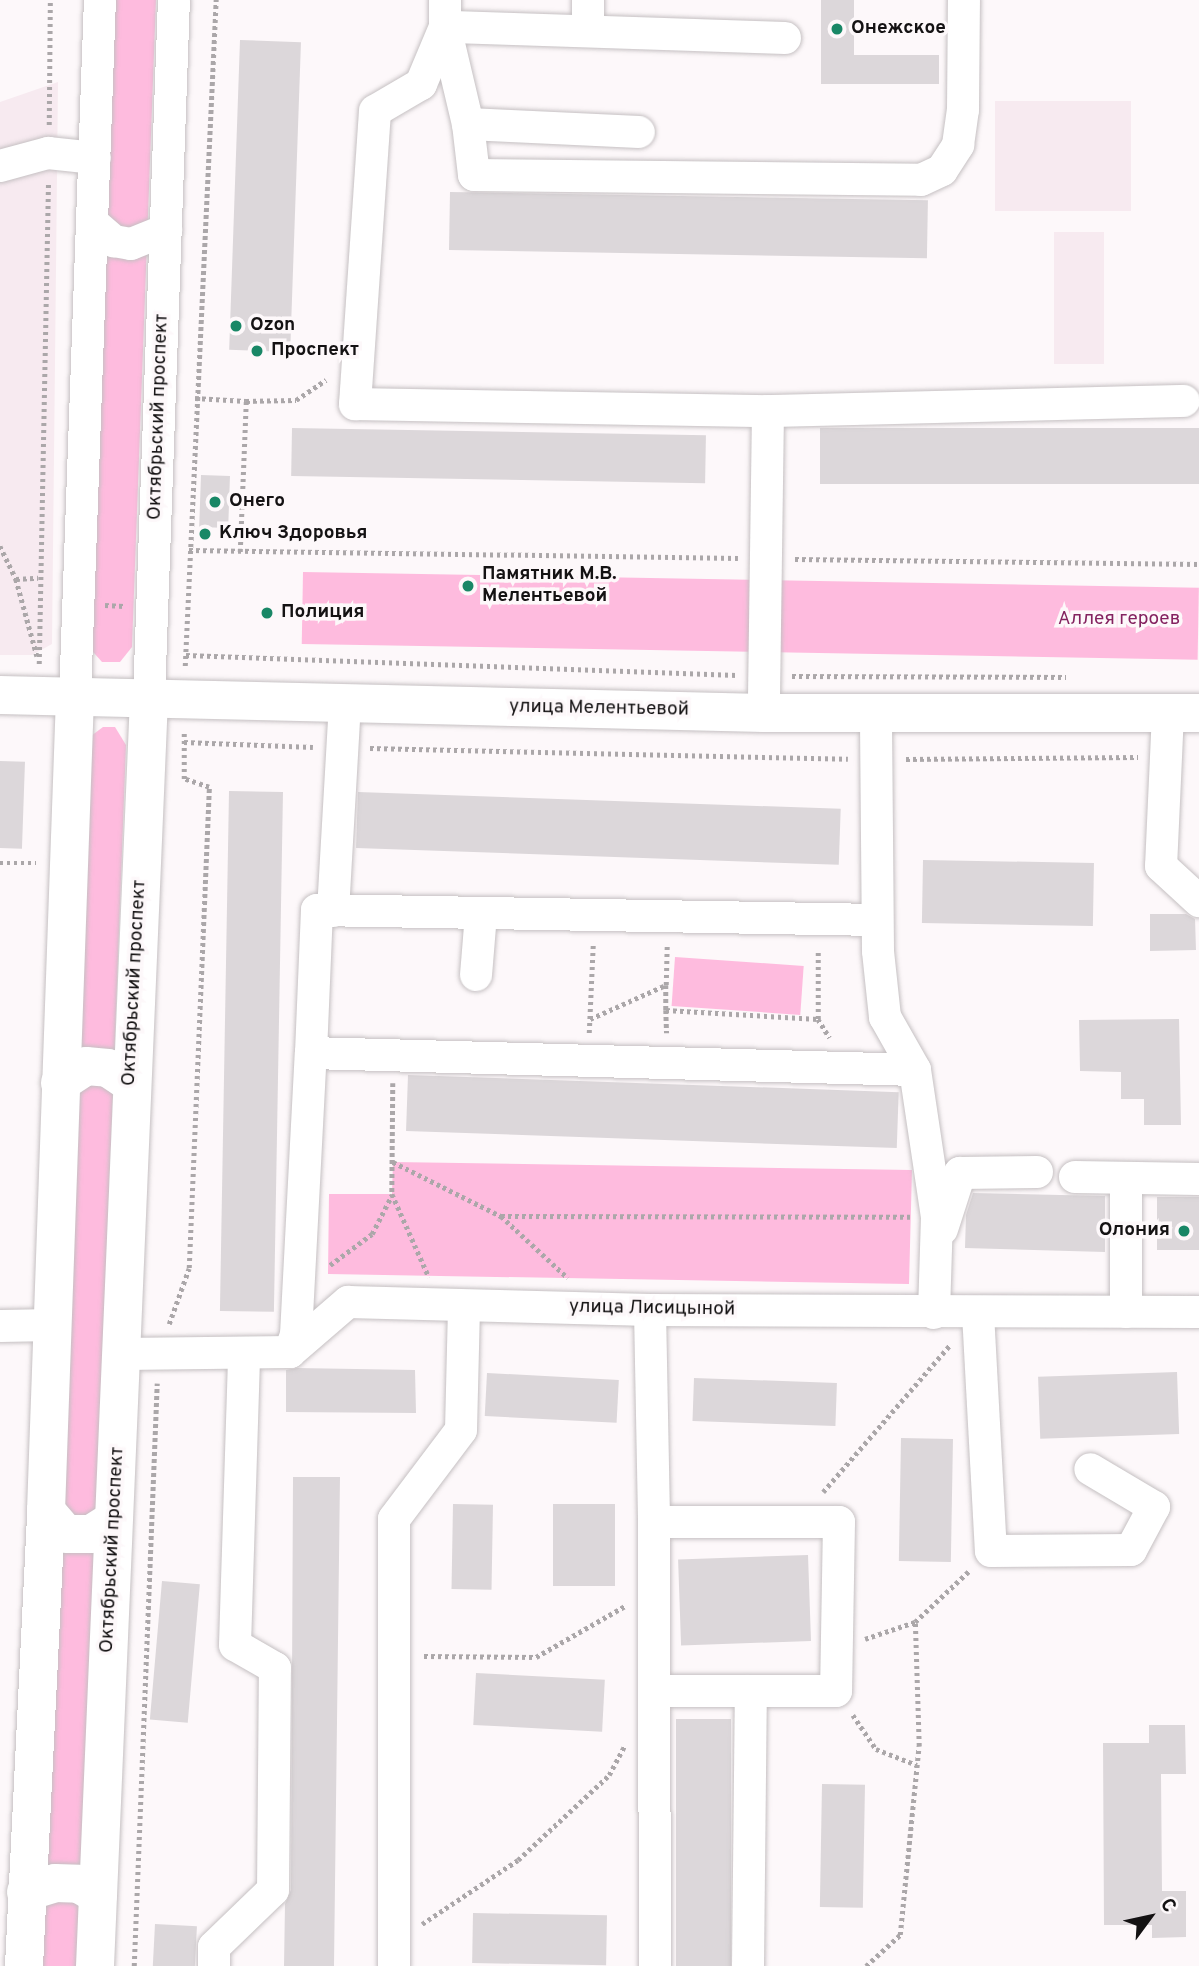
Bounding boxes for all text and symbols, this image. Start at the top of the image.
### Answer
place label: Онежское [851,18,946,40]
marker: Онежское [829,21,845,37]
street label: Октябрьский проспект [144,314,174,520]
place label: Ozon [250,315,295,337]
marker: Ozon [228,318,244,334]
place label: Проспект [271,340,359,362]
marker: Проспект [249,343,265,359]
place label: Онего [229,491,285,513]
marker: Онего [207,494,223,510]
place label: Ключ Здоровья [219,523,367,545]
marker: Ключ Здоровья [197,526,213,542]
place label: Памятник М.В. Мелентьевой [482,564,617,608]
marker: Памятник М.В. Мелентьевой [460,578,476,594]
place label: Полиция [281,602,365,624]
marker: Полиция [259,605,275,621]
park label: Аллея героев [1058,609,1180,631]
street label: улица Мелентьевой [509,696,689,722]
street label: Октябрьский проспект [118,879,152,1087]
place label: Олония [1099,1220,1170,1242]
marker: Олония [1176,1223,1192,1239]
street label: улица Лисицыной [569,1296,735,1322]
street label: Октябрьский проспект [96,1446,130,1654]
north arrow [1115,1882,1185,1952]
text: С [1154,1894,1181,1917]

